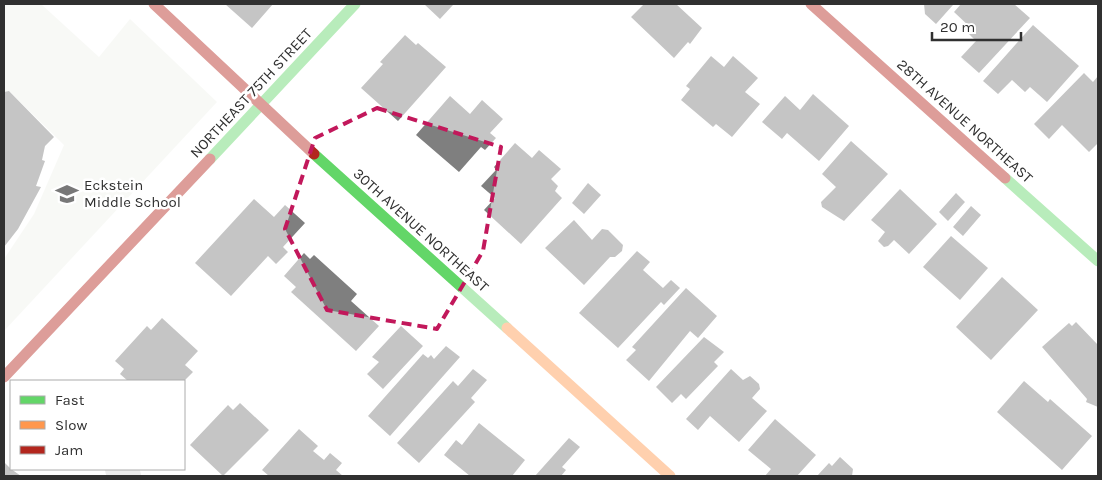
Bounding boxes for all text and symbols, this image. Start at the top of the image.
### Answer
scale bar [932,10,1021,42]
text: 20 m [940,18,975,36]
street label: NORTHEAST 75TH STREET [186,24,316,162]
street label: 28TH AVENUE NORTHEAST [893,55,1037,187]
street label: 30TH AVENUE NORTHEAST [349,164,493,296]
place label: Eckstein Middle School [84,176,181,211]
school or university icon: Eckstein Middle School [54,181,80,207]
legend [10,380,185,470]
text: Fast [55,391,85,409]
text: Slow [55,416,87,434]
text: Jam [55,441,83,459]

